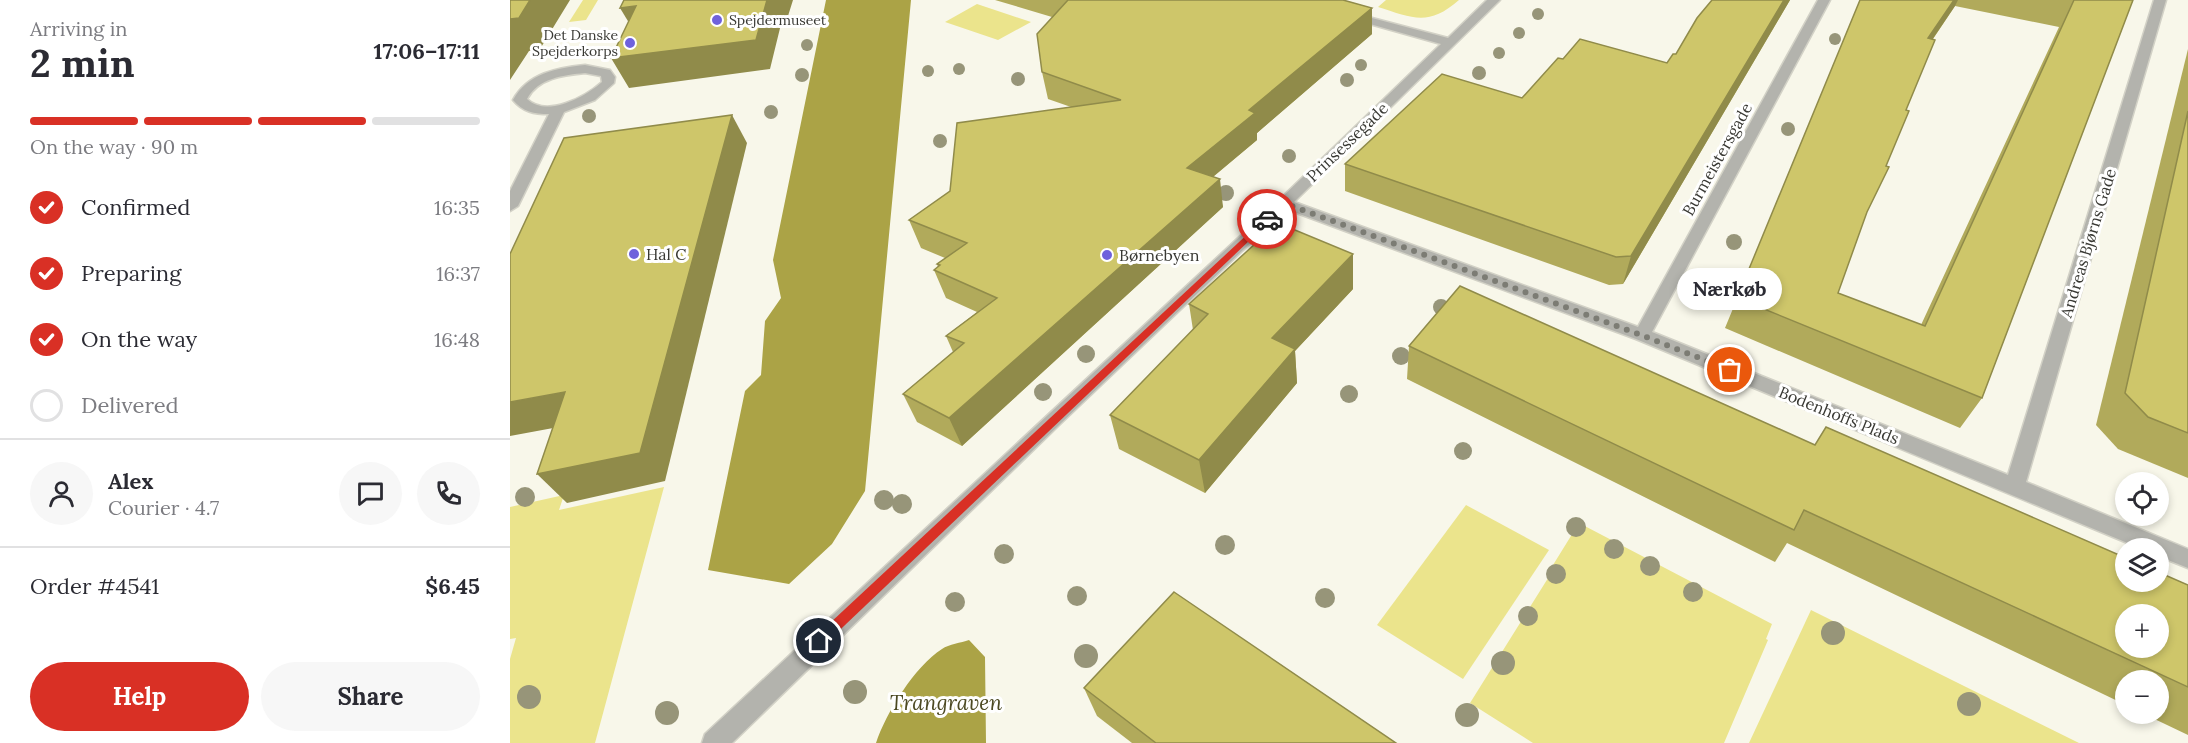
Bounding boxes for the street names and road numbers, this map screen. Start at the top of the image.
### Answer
street label: Prinsessegade [1302,98,1392,186]
street label: Burmeistersgade [1678,99,1756,219]
street label: Andreas Bjørns Gade [2055,166,2120,321]
street label: Bodenhoffs Plads [1776,382,1902,448]

